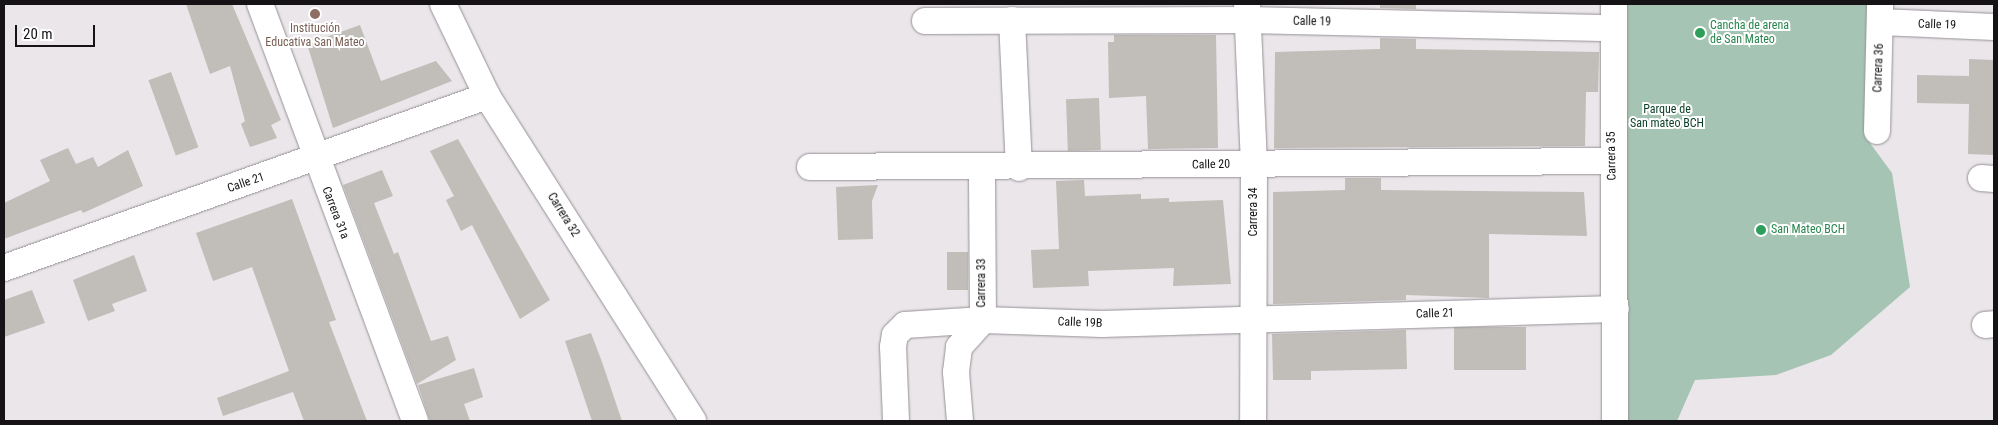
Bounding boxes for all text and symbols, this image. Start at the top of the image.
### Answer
marker: Institución Educativa San Mateo [309,8,321,20]
street label: Calle 19 [1293,14,1331,30]
scale bar [18,15,98,47]
street label: Calle 19 [1918,17,1956,33]
place label: Cancha de arena de San Mateo [1710,19,1789,47]
place label: Institución Educativa San Mateo [265,22,365,50]
text: 20 m [23,25,53,43]
marker: Cancha de arena de San Mateo [1694,27,1706,39]
street label: Carrera 36 [1871,43,1887,93]
park label: Parque de San mateo BCH [1630,103,1704,131]
street label: Carrera 35 [1604,131,1620,181]
street label: Calle 20 [1192,157,1230,173]
street label: Calle 21 [226,170,266,196]
street label: Carrera 31a [318,185,352,241]
street label: Carrera 34 [1247,187,1261,237]
street label: Carrera 32 [544,190,582,240]
place label: San Mateo BCH [1771,223,1845,237]
marker: San Mateo BCH [1755,224,1767,236]
street label: Carrera 33 [975,258,989,308]
street label: Calle 21 [1416,306,1454,322]
street label: Calle 19B [1057,315,1103,331]

